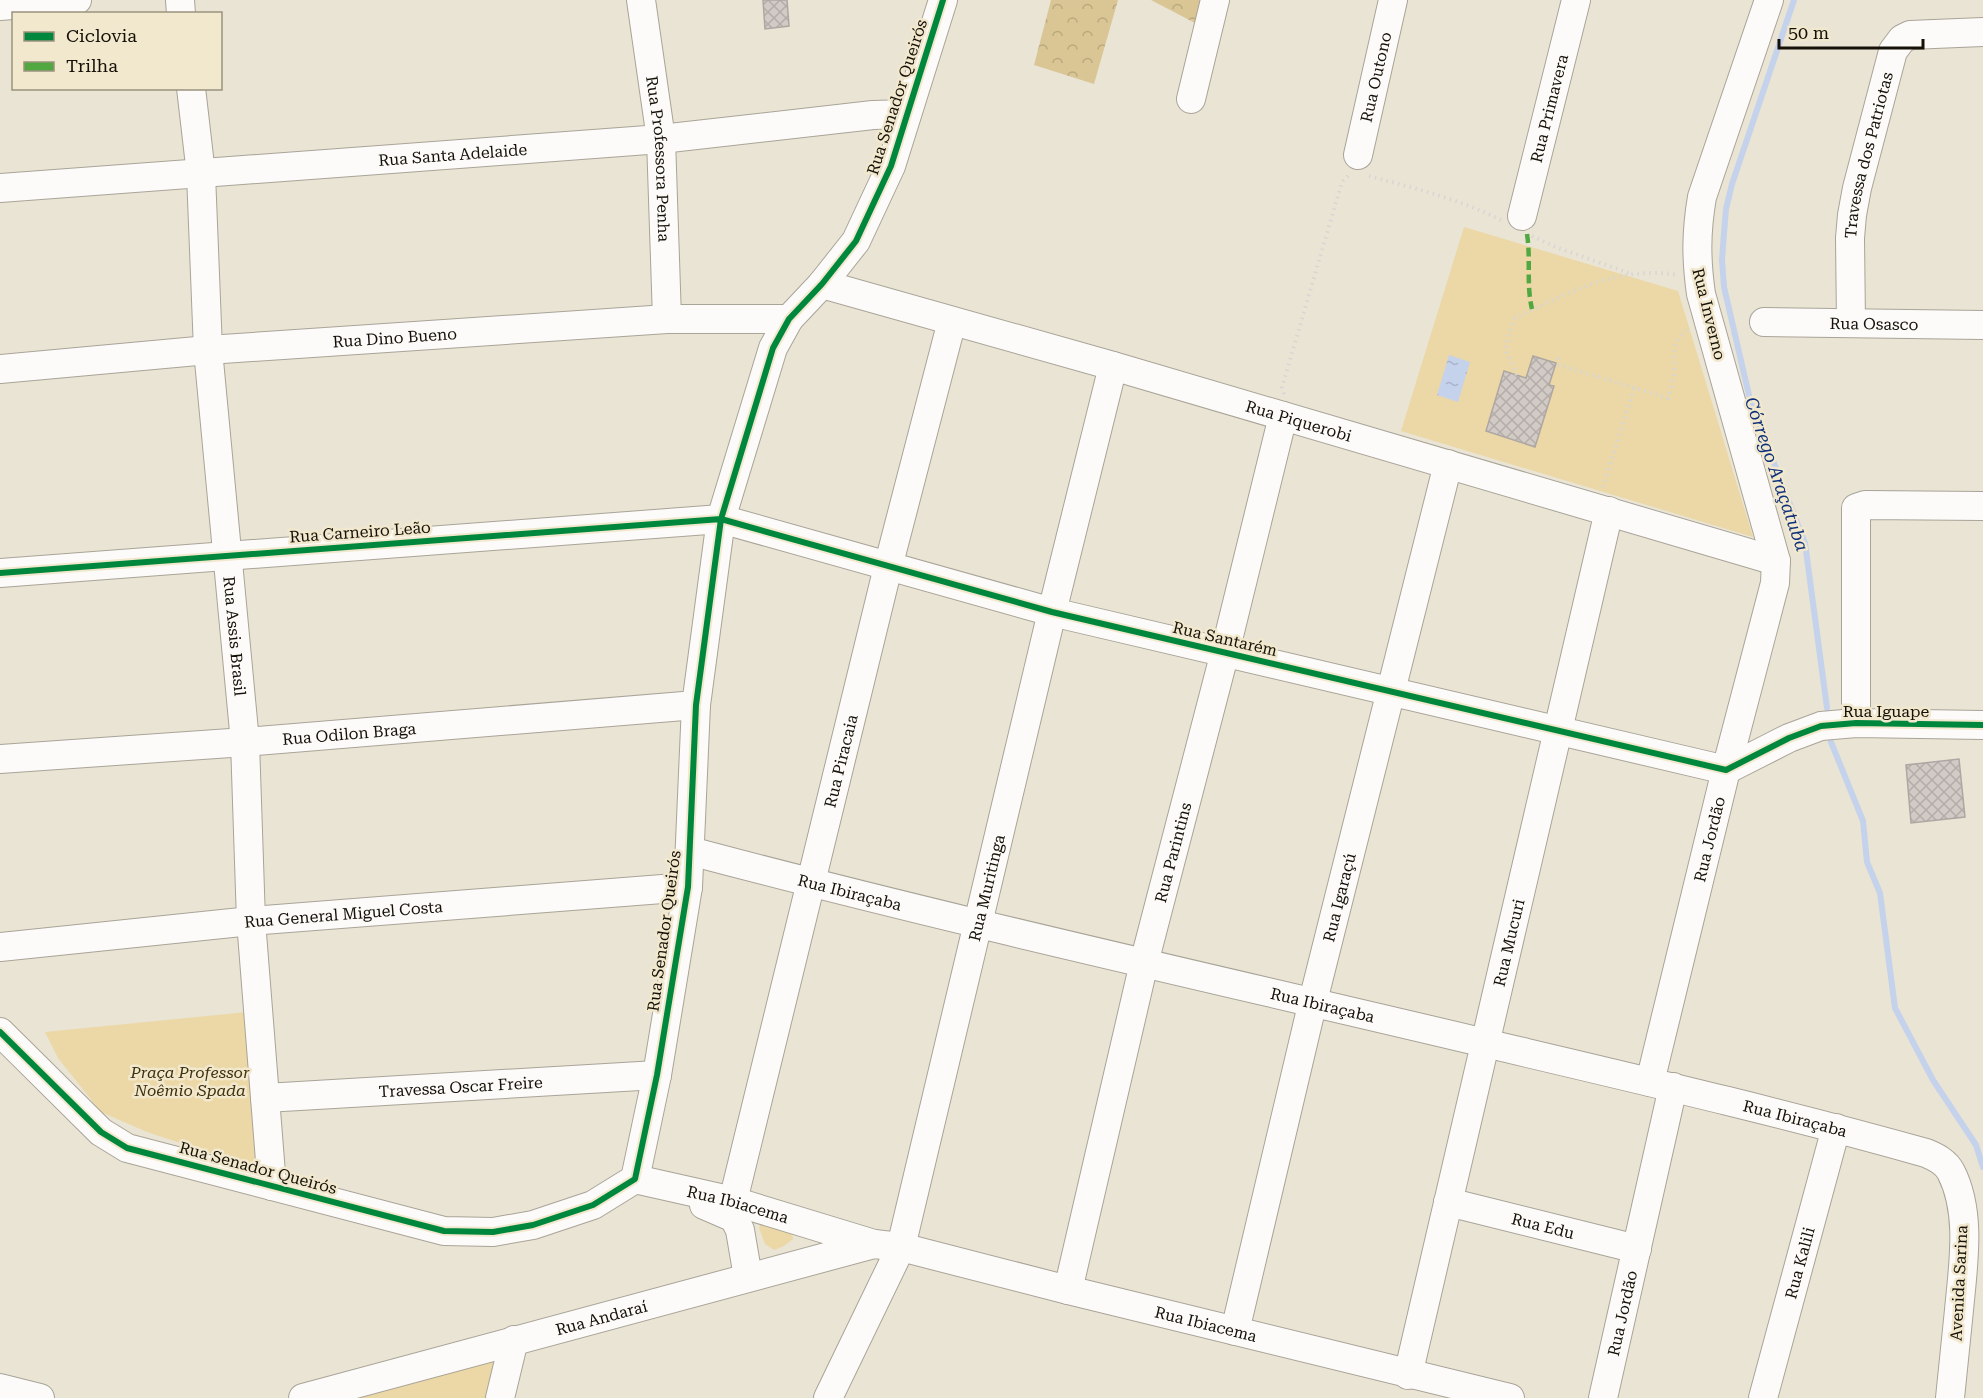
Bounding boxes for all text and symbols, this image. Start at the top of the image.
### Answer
legend [12,12,222,90]
scale bar [1779,12,1923,50]
street label: Rua Senador Queirós [863,16,931,177]
text: 50 m [1788,22,1829,43]
text: Ciclovia [66,25,137,46]
street label: Rua Outono [1356,30,1395,124]
street label: Rua Primavera [1526,52,1572,165]
text: Trilha [66,55,118,76]
street label: Travessa dos Patriotas [1841,69,1897,239]
street label: Rua Professora Penha [642,74,674,243]
street label: Rua Santa Adelaide [378,139,528,169]
street label: Rua Inverno [1688,266,1730,362]
street label: Rua Osasco [1829,313,1919,334]
street label: Rua Dino Bueno [332,324,458,351]
water label: Córrego Araçatuba [1741,394,1813,554]
street label: Rua Piquerobi [1244,396,1354,445]
street label: Rua Carneiro Leão [289,518,432,546]
street label: Rua Assis Brasil [220,575,250,697]
street label: Rua Santarém [1171,618,1280,660]
street label: Rua Iguape [1843,702,1929,721]
street label: Rua Piracaia [820,712,861,810]
street label: Rua Odilon Braga [281,718,417,748]
street label: Rua Jordão [1690,794,1729,884]
street label: Rua Parintins [1151,800,1195,905]
street label: Rua Muritinga [965,832,1008,943]
street label: Rua Senador Queirós [643,849,685,1013]
street label: Rua Igaraçú [1319,851,1359,944]
street label: Rua Ibiraçaba [796,870,904,914]
street label: Rua General Miguel Costa [243,897,444,931]
street label: Rua Mucuri [1489,897,1528,988]
street label: Rua Ibiraçaba [1269,983,1377,1026]
park label: Praça Professor Noêmio Spada [129,1063,250,1100]
street label: Travessa Oscar Freire [378,1072,543,1101]
street label: Rua Ibiraçaba [1741,1096,1849,1141]
street label: Rua Senador Queirós [177,1138,339,1198]
street label: Rua Ibiacema [685,1181,791,1227]
street label: Rua Edu [1510,1209,1577,1243]
street label: Avenida Sarina [1946,1224,1972,1342]
street label: Rua Kalili [1781,1225,1818,1301]
street label: Rua Jordão [1603,1268,1641,1358]
street label: Rua Andaraí [553,1296,649,1339]
street label: Rua Ibiacema [1153,1302,1259,1345]

